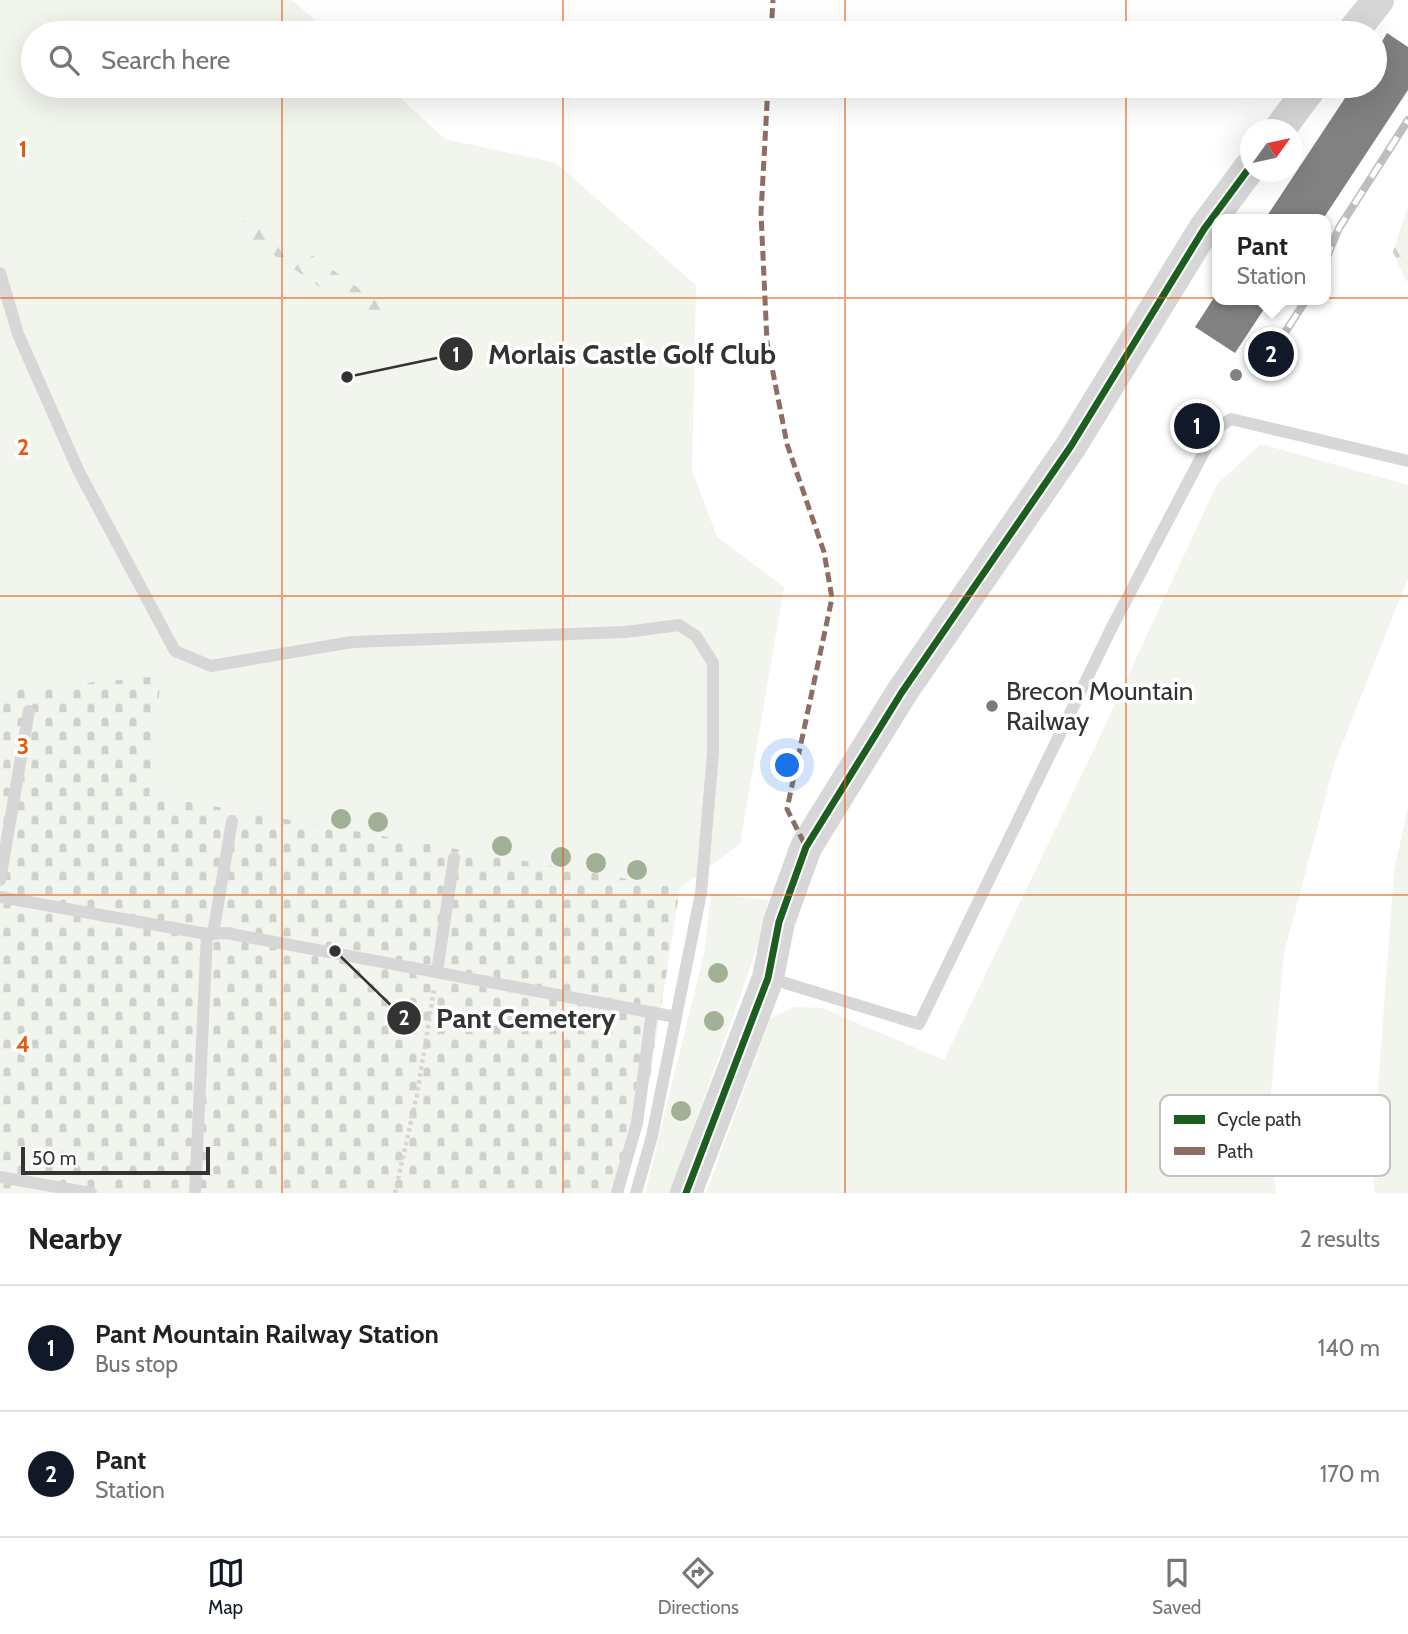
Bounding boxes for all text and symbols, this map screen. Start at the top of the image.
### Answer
search box [21,21,1387,98]
icon: search [45,41,83,79]
text: Search here [101,44,230,76]
north arrow [1240,119,1303,182]
text: 1 [19,135,27,163]
popup [1212,214,1331,305]
text: Pant [1237,230,1288,262]
text: Station [1237,262,1306,290]
pin: 2 [1248,328,1294,380]
callout: Morlais Castle Golf Club [439,330,790,379]
text: Morlais Castle Golf Club [488,337,776,371]
text: 1 [452,342,460,367]
pin: 1 [1174,400,1220,452]
text: 2 [17,433,29,461]
place label: Brecon Mountain Railway [1006,675,1193,737]
marker: Brecon Mountain Railway [984,698,1000,714]
text: 3 [17,732,29,760]
your location [770,748,804,782]
callout: Pant Cemetery [387,993,630,1042]
text: Pant Cemetery [436,1001,616,1035]
text: 2 [398,1005,410,1030]
text: 4 [16,1030,30,1058]
legend [1160,1095,1390,1176]
text: Cycle path [1217,1108,1301,1131]
text: Path [1217,1140,1253,1163]
scale bar [21,1144,210,1176]
text: 50 m [32,1147,76,1170]
text: Nearby [28,1220,122,1257]
text: 2 results [1300,1225,1380,1253]
text: Pant Mountain Railway Station [95,1318,439,1350]
text: 1 [47,1334,55,1362]
text: 140 m [1318,1334,1380,1362]
text: Bus stop [95,1350,178,1378]
text: Pant [95,1444,146,1476]
text: 2 [45,1460,57,1488]
text: 170 m [1320,1460,1380,1488]
text: Station [95,1476,165,1504]
tab: Map [207,1554,245,1619]
tab: Directions [658,1554,739,1619]
tab: Saved [1152,1554,1201,1619]

